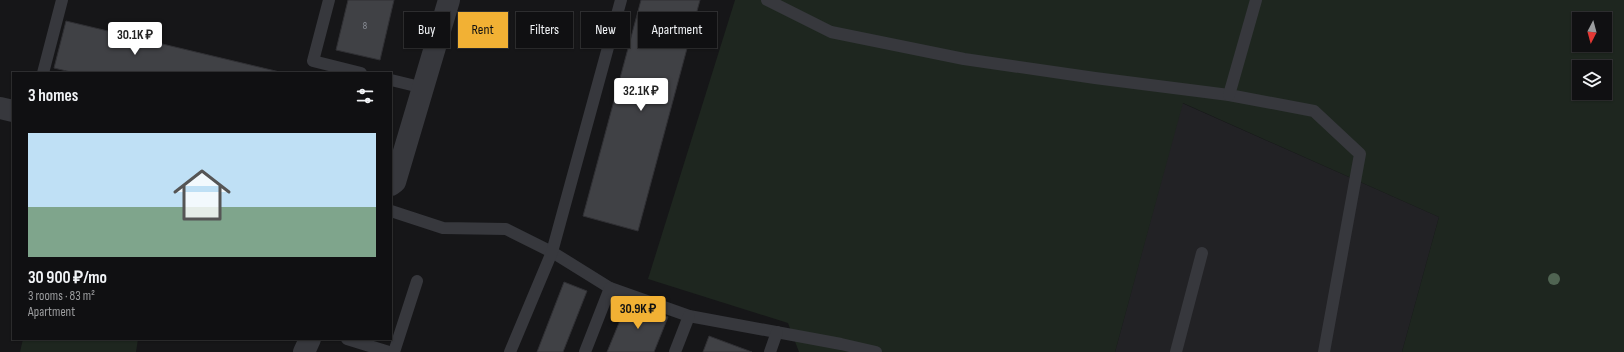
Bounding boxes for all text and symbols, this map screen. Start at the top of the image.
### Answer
chip: Buy [404,12,450,48]
chip: Rent [458,12,508,48]
chip: Filters [516,12,573,48]
chip: New [581,12,630,48]
chip: Apartment [638,12,717,48]
north arrow [1572,12,1612,52]
map controls [1572,12,1612,100]
house number: 8 [363,20,367,32]
pin: 30.1K ₽ [98,22,172,56]
text: 30.1K ₽ [117,27,153,43]
button: layers [1572,60,1612,100]
pin: 32.1K ₽ [604,78,678,112]
text: 32.1K ₽ [623,83,659,99]
icon: filters [354,85,376,107]
text: 3 homes [28,86,78,106]
icon: home [166,159,238,231]
text: 30 900 ₽/mo [28,268,107,288]
text: 3 rooms · 83 m² [28,288,95,304]
pin: 30.9K ₽ [601,296,675,330]
text: 30.9K ₽ [620,301,656,317]
text: Apartment [28,304,75,320]

